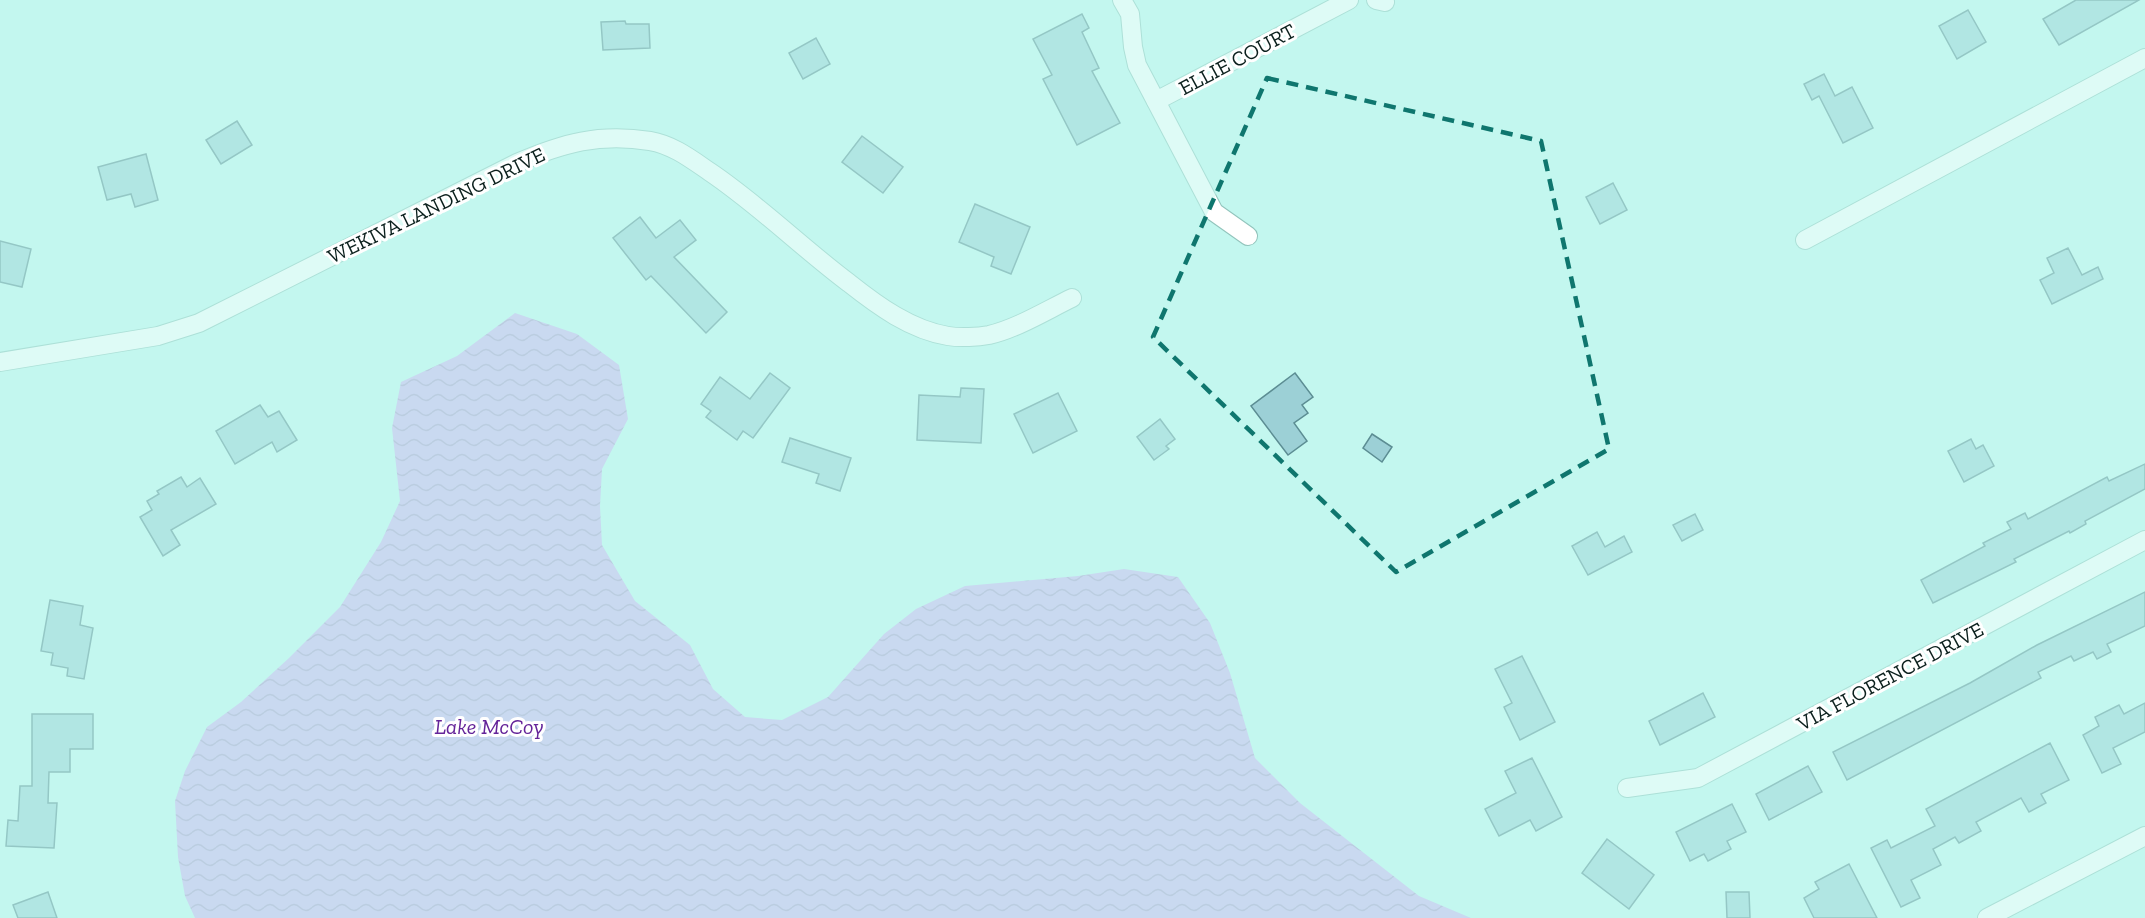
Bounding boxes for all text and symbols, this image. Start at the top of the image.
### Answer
street label: ELLIE COURT [1174,18,1300,100]
street label: WEKIVA LANDING DRIVE [323,141,549,269]
street label: VIA FLORENCE DRIVE [1792,616,1988,736]
water label: Lake McCoy [434,713,544,740]

